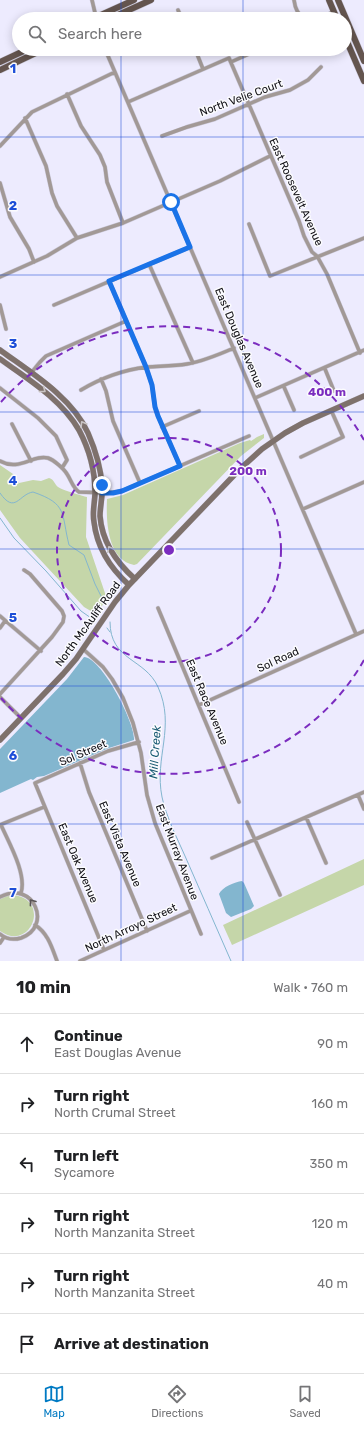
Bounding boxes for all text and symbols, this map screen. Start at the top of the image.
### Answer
search box [12,12,352,56]
icon: search [26,23,48,45]
text: Search here [58,25,142,43]
text: 1 [10,61,16,76]
street label: North Velie Court [198,77,285,119]
street label: East Roosevelt Avenue [266,136,326,248]
route start [162,193,180,211]
text: 2 [9,198,17,213]
street label: East Douglas Avenue [212,286,266,390]
text: 3 [9,336,18,351]
text: 400 m [308,385,346,399]
one-way arrow [38,386,45,393]
one-way arrow [81,421,88,428]
text: 200 m [229,464,267,478]
text: 4 [9,473,18,488]
route end [93,476,111,494]
centre of rings [162,543,176,557]
one-way arrow [107,546,115,553]
street label: North McAuliff Road [53,579,123,669]
text: 5 [9,610,17,625]
street label: Sol Road [255,645,301,675]
street label: East Race Avenue [183,657,231,747]
water label: Mill Creek [146,724,164,779]
street label: Sol Street [57,737,109,769]
text: 6 [9,748,18,763]
street label: East Vista Avenue [96,799,144,889]
street label: East Murray Avenue [153,802,201,902]
street label: East Oak Avenue [55,821,101,905]
text: 7 [9,885,17,900]
one-way arrow [30,900,37,907]
street label: North Arroyo Street [83,901,180,955]
text: 10 min [16,977,71,997]
text: Walk · 760 m [273,980,348,995]
text: Continue [54,1027,123,1045]
icon: ahead [16,1033,38,1055]
text: 90 m [317,1036,348,1051]
text: East Douglas Avenue [54,1045,181,1060]
text: Turn right [54,1087,129,1105]
icon: right [16,1093,38,1115]
text: 160 m [312,1096,348,1111]
text: North Crumal Street [54,1105,176,1120]
text: Turn left [54,1147,119,1165]
icon: left [16,1153,38,1175]
text: 350 m [309,1156,348,1171]
text: Sycamore [54,1165,114,1180]
text: Turn right [54,1207,129,1225]
icon: right [16,1213,38,1235]
text: 120 m [312,1216,348,1231]
text: North Manzanita Street [54,1225,195,1240]
text: Turn right [54,1267,129,1285]
icon: right [16,1273,38,1295]
text: 40 m [317,1276,348,1291]
text: North Manzanita Street [54,1285,195,1300]
icon: arrive [16,1333,38,1355]
text: Arrive at destination [54,1335,209,1353]
tab: Map [43,1383,65,1420]
tab: Directions [151,1383,203,1420]
tab: Saved [290,1383,321,1420]

